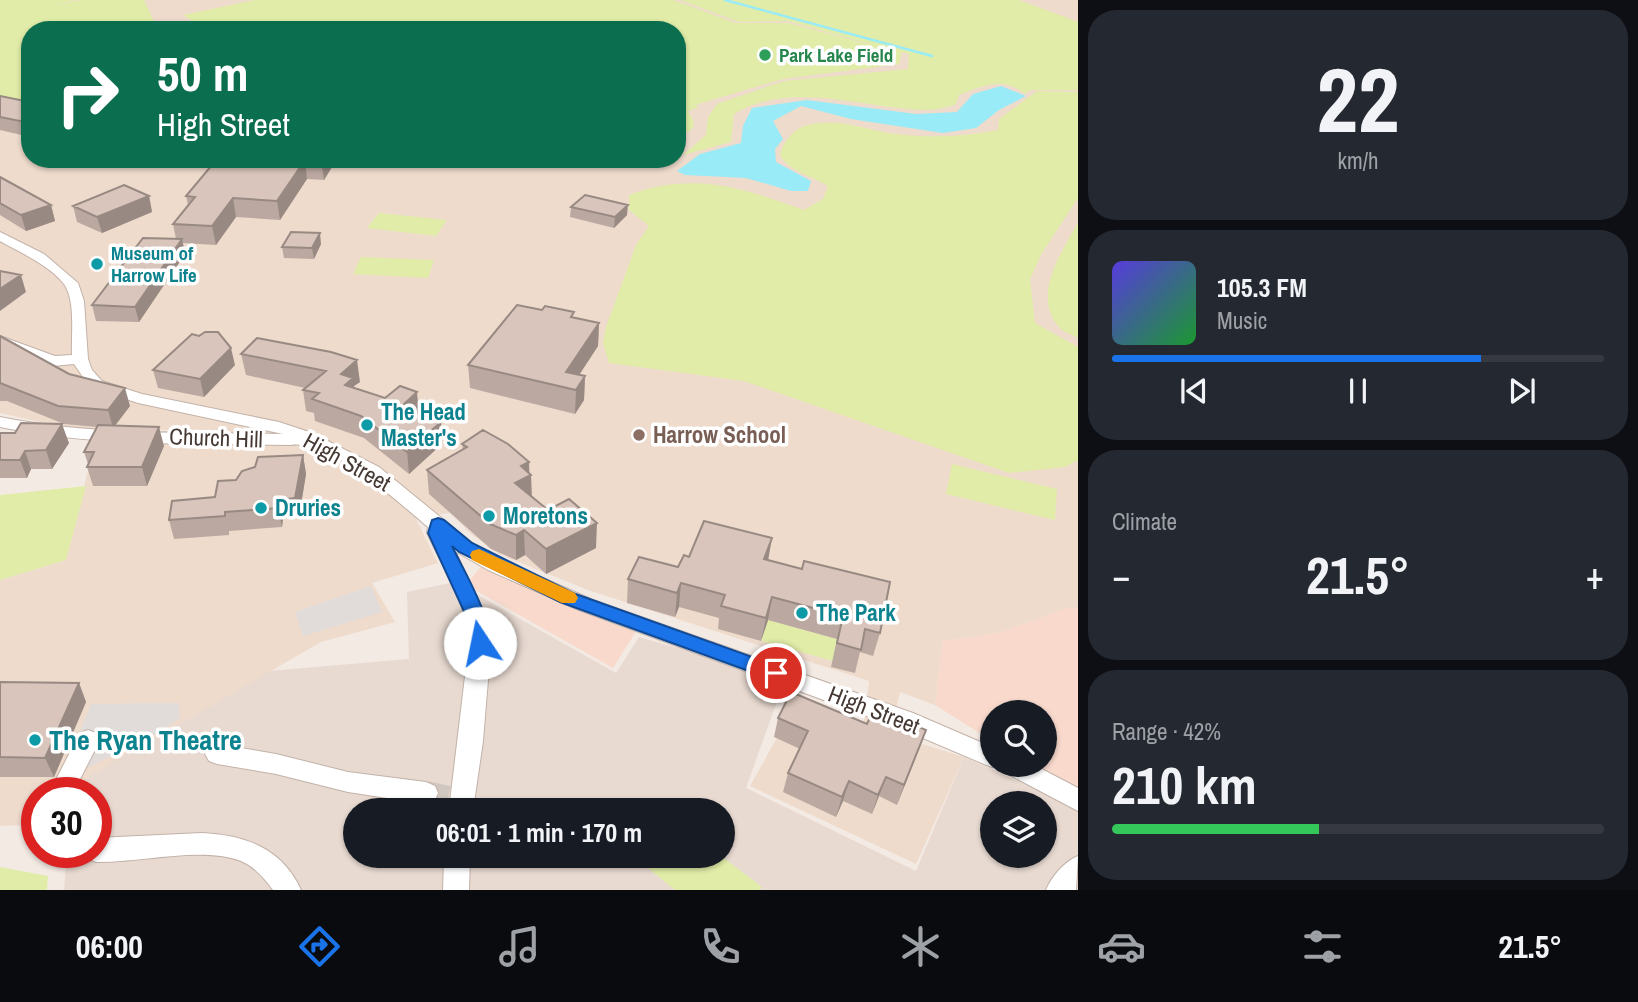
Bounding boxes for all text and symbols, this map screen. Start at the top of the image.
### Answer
text: 22 [1317,38,1400,160]
text: 50 m [157,40,249,106]
place label: Park Lake Field [779,42,893,68]
marker: Park Lake Field [757,47,773,63]
icon: right [42,49,133,140]
text: High Street [157,103,290,146]
text: km/h [1338,145,1378,176]
place label: Museum of Harrow Life [111,240,197,288]
marker: Museum of Harrow Life [89,256,105,272]
text: 105.3 FM [1217,270,1307,305]
text: Music [1217,305,1267,336]
icon: previous [1175,372,1213,410]
icon: pause [1339,372,1377,410]
icon: next [1503,372,1541,410]
place label: The Head Master's [381,396,466,453]
marker: The Head Master's [359,417,375,433]
place label: Harrow School [653,419,786,450]
street label: Church Hill [169,420,263,455]
street label: High Street [298,425,396,498]
marker: Harrow School [631,427,647,443]
place label: Druries [275,492,341,523]
marker: Druries [253,500,269,516]
place label: Moretons [503,500,588,531]
text: Climate [1112,506,1177,537]
marker: Moretons [481,508,497,524]
text: 21.5° [1306,540,1410,610]
text: − [1112,550,1130,601]
text: + [1586,550,1604,601]
place label: The Park [816,597,896,628]
marker: The Park [794,605,810,621]
position arrow [443,606,517,680]
pin [746,643,806,703]
icon: arrive [757,654,795,692]
street label: High Street [824,678,924,741]
map controls [980,700,1057,868]
button: search [980,700,1057,777]
text: Range · 42% [1112,716,1221,747]
place label: The Ryan Theatre [49,721,242,759]
marker: The Ryan Theatre [27,732,43,748]
text: 210 km [1112,750,1257,820]
speed limit sign: 30 [21,777,112,868]
button: layers [980,791,1057,868]
text: 06:01 · 1 min · 170 m [436,815,642,850]
icon: directions [295,922,344,971]
icon: music [495,922,544,971]
icon: phone [696,922,745,971]
icon: climate [896,922,945,971]
icon: car [1097,922,1146,971]
icon: filters [1298,922,1347,971]
text: 06:00 [76,925,143,968]
text: 21.5° [1498,925,1562,968]

